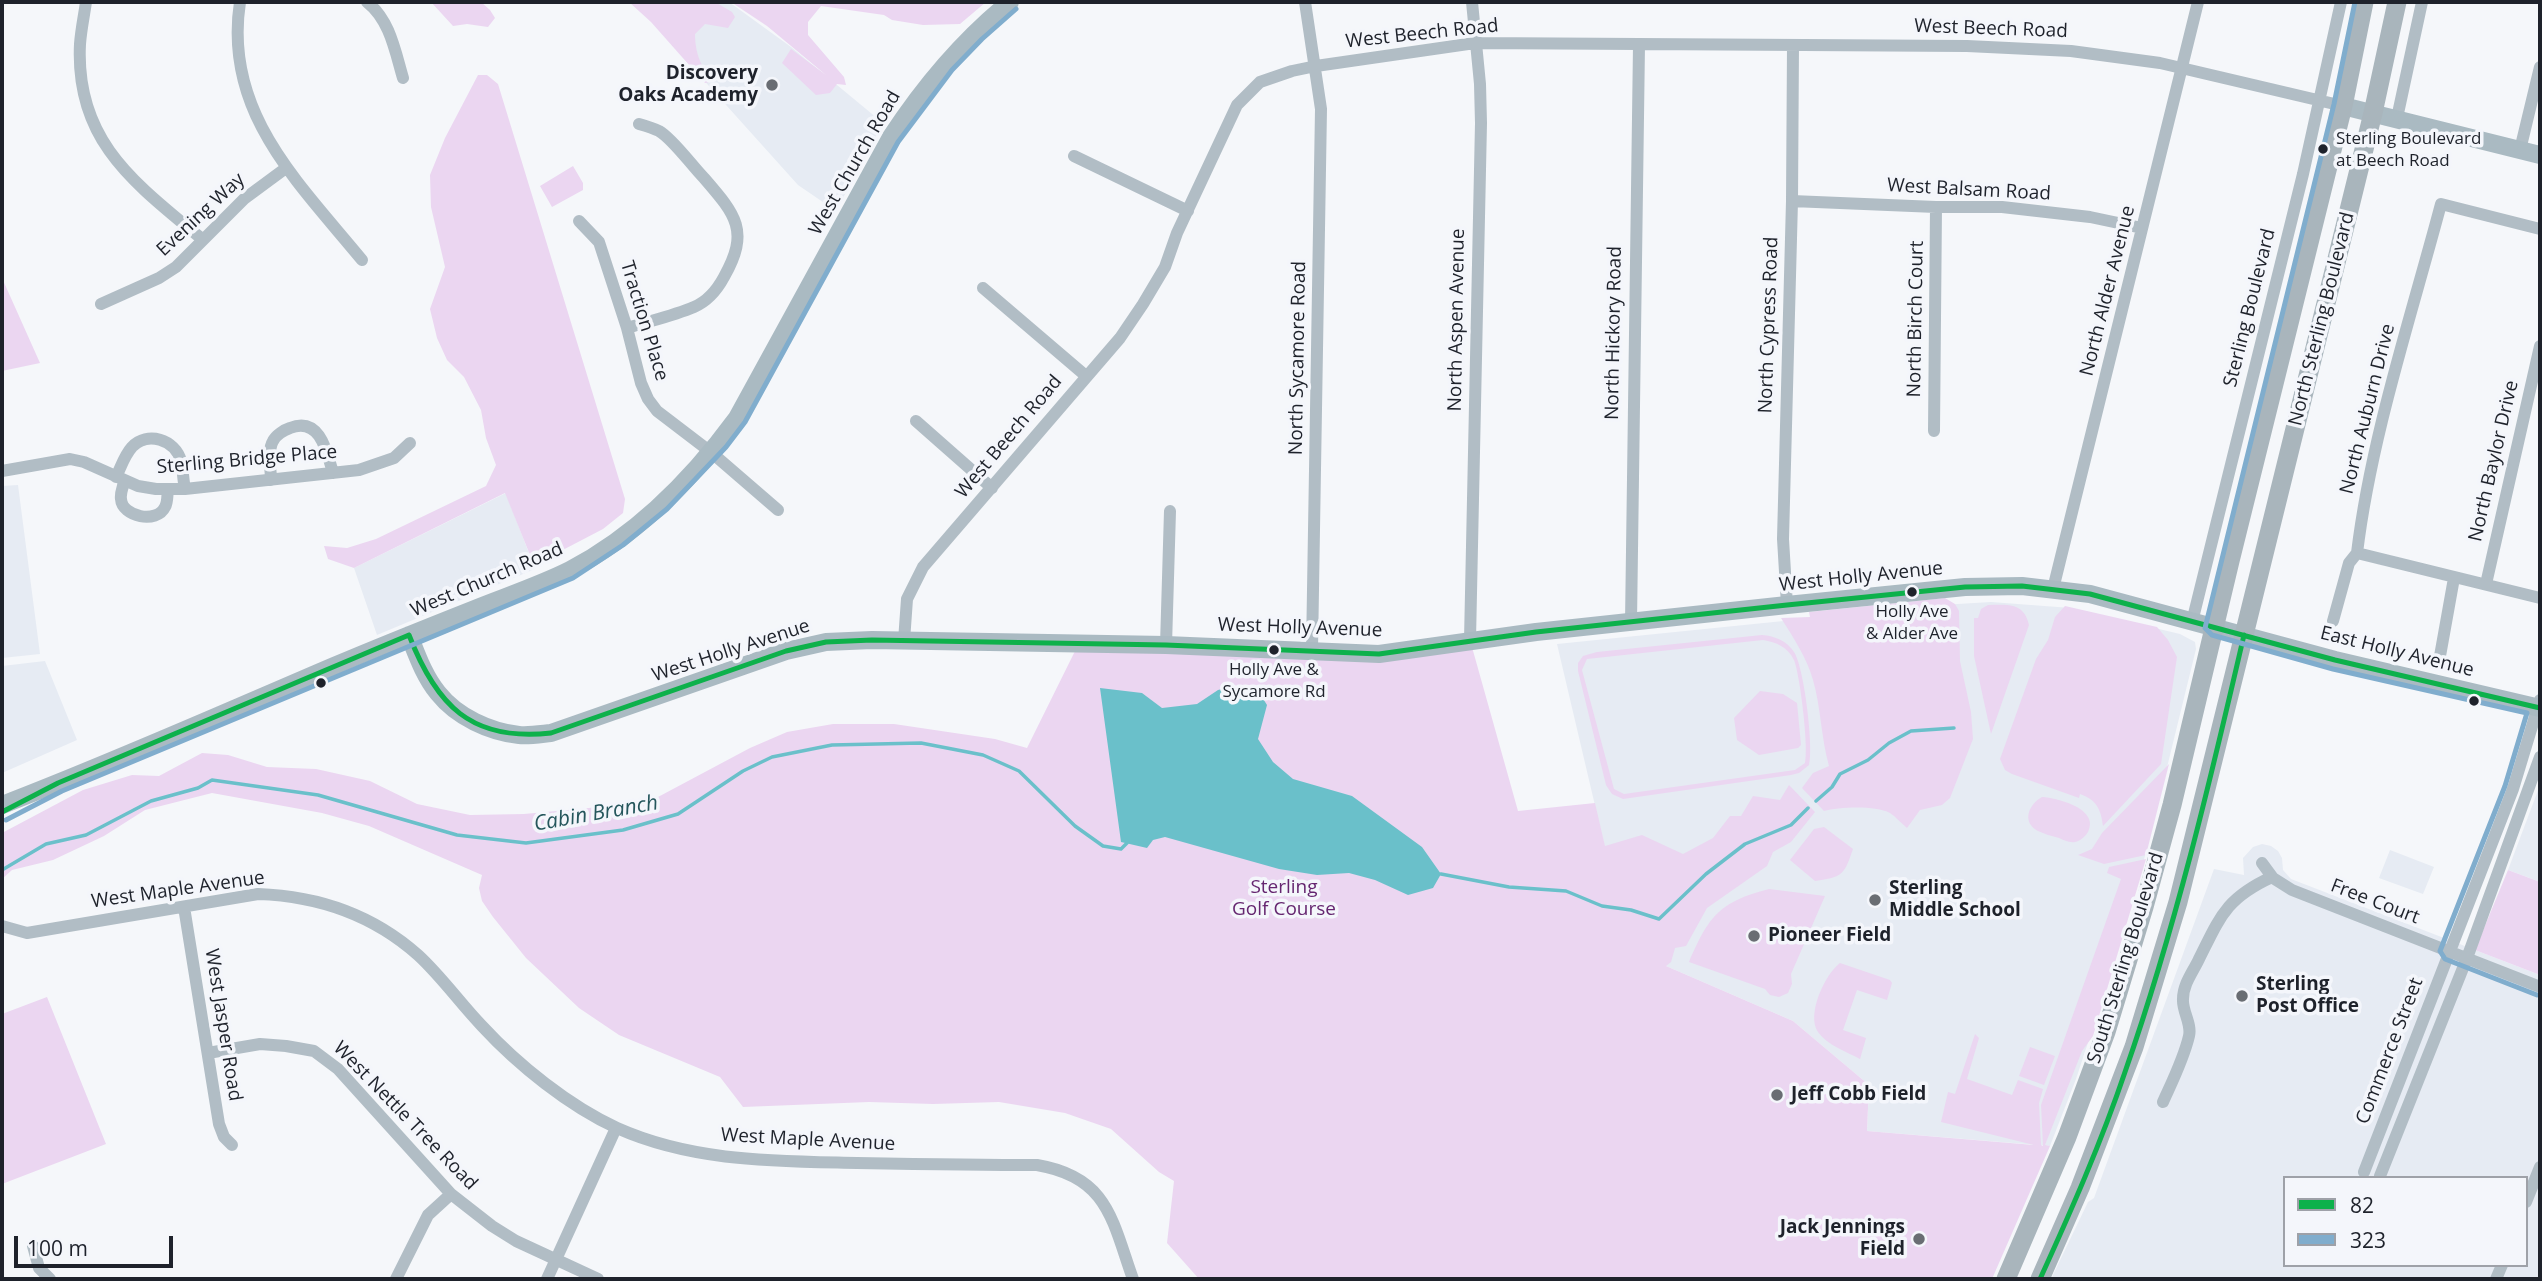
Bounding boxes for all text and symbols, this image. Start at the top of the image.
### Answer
street label: West Beech Road [1344,15,1500,53]
street label: West Beech Road [1914,15,2068,43]
place label: Discovery Oaks Academy [618,63,758,107]
marker: Discovery Oaks Academy [764,77,780,93]
street label: West Church Road [804,87,906,239]
place label: Sterling Boulevard at Beech Road [2336,129,2481,169]
marker: Sterling Boulevard at Beech Road [2316,142,2330,156]
street label: Evening Way [152,169,250,261]
street label: West Balsam Road [1886,174,2052,206]
street label: North Alder Avenue [2076,203,2140,379]
street label: North Sterling Boulevard [2284,210,2360,428]
street label: Sterling Boulevard [2219,226,2281,390]
street label: North Aspen Avenue [1444,228,1470,412]
street label: North Cypress Road [1755,236,1783,414]
street label: North Birch Court [1903,240,1929,398]
street label: North Hickory Road [1601,246,1627,420]
street label: Traction Place [615,258,673,384]
street label: North Sycamore Road [1285,261,1311,455]
street label: North Auburn Drive [2336,322,2400,496]
street label: West Beech Road [951,371,1067,503]
street label: North Baylor Drive [2464,378,2524,544]
street label: Sterling Bridge Place [156,441,338,479]
street label: West Church Road [408,538,566,622]
street label: West Holly Avenue [1778,557,1944,597]
marker: Holly Ave & Alder Ave [1905,585,1919,599]
place label: Holly Ave & Alder Ave [1866,602,1958,642]
street label: West Holly Avenue [1217,614,1383,642]
street label: West Holly Avenue [649,615,813,687]
street label: East Holly Avenue [2318,622,2476,682]
marker: Holly Ave & Sycamore Rd [1267,643,1281,657]
place label: Holly Ave & Sycamore Rd [1222,660,1326,700]
unlabelled marker [314,676,328,690]
unlabelled marker [2467,694,2481,708]
water label: Cabin Branch [532,791,660,837]
street label: South Sterling Boulevard [2083,850,2169,1066]
street label: West Maple Avenue [90,867,266,913]
street label: Free Court [2327,875,2423,929]
park label: Sterling Golf Course [1232,877,1336,921]
place label: Sterling Middle School [1889,878,2021,922]
marker: Sterling Middle School [1867,892,1883,908]
place label: Pioneer Field [1768,925,1891,947]
marker: Pioneer Field [1746,928,1762,944]
street label: West Jasper Road [200,947,246,1103]
place label: Sterling Post Office [2256,974,2359,1018]
street label: Commerce Street [2352,975,2428,1127]
marker: Sterling Post Office [2234,988,2250,1004]
street label: West Nettle Tree Road [328,1037,482,1195]
place label: Jeff Cobb Field [1791,1084,1926,1106]
marker: Jeff Cobb Field [1769,1087,1785,1103]
street label: West Maple Avenue [720,1124,896,1156]
legend [2283,1176,2528,1267]
text: 82 [2350,1191,2374,1219]
place label: Jack Jennings Field [1780,1217,1905,1261]
scale bar [18,1222,177,1266]
text: 323 [2350,1226,2386,1254]
marker: Jack Jennings Field [1911,1231,1927,1247]
text: 100 m [27,1234,88,1262]

